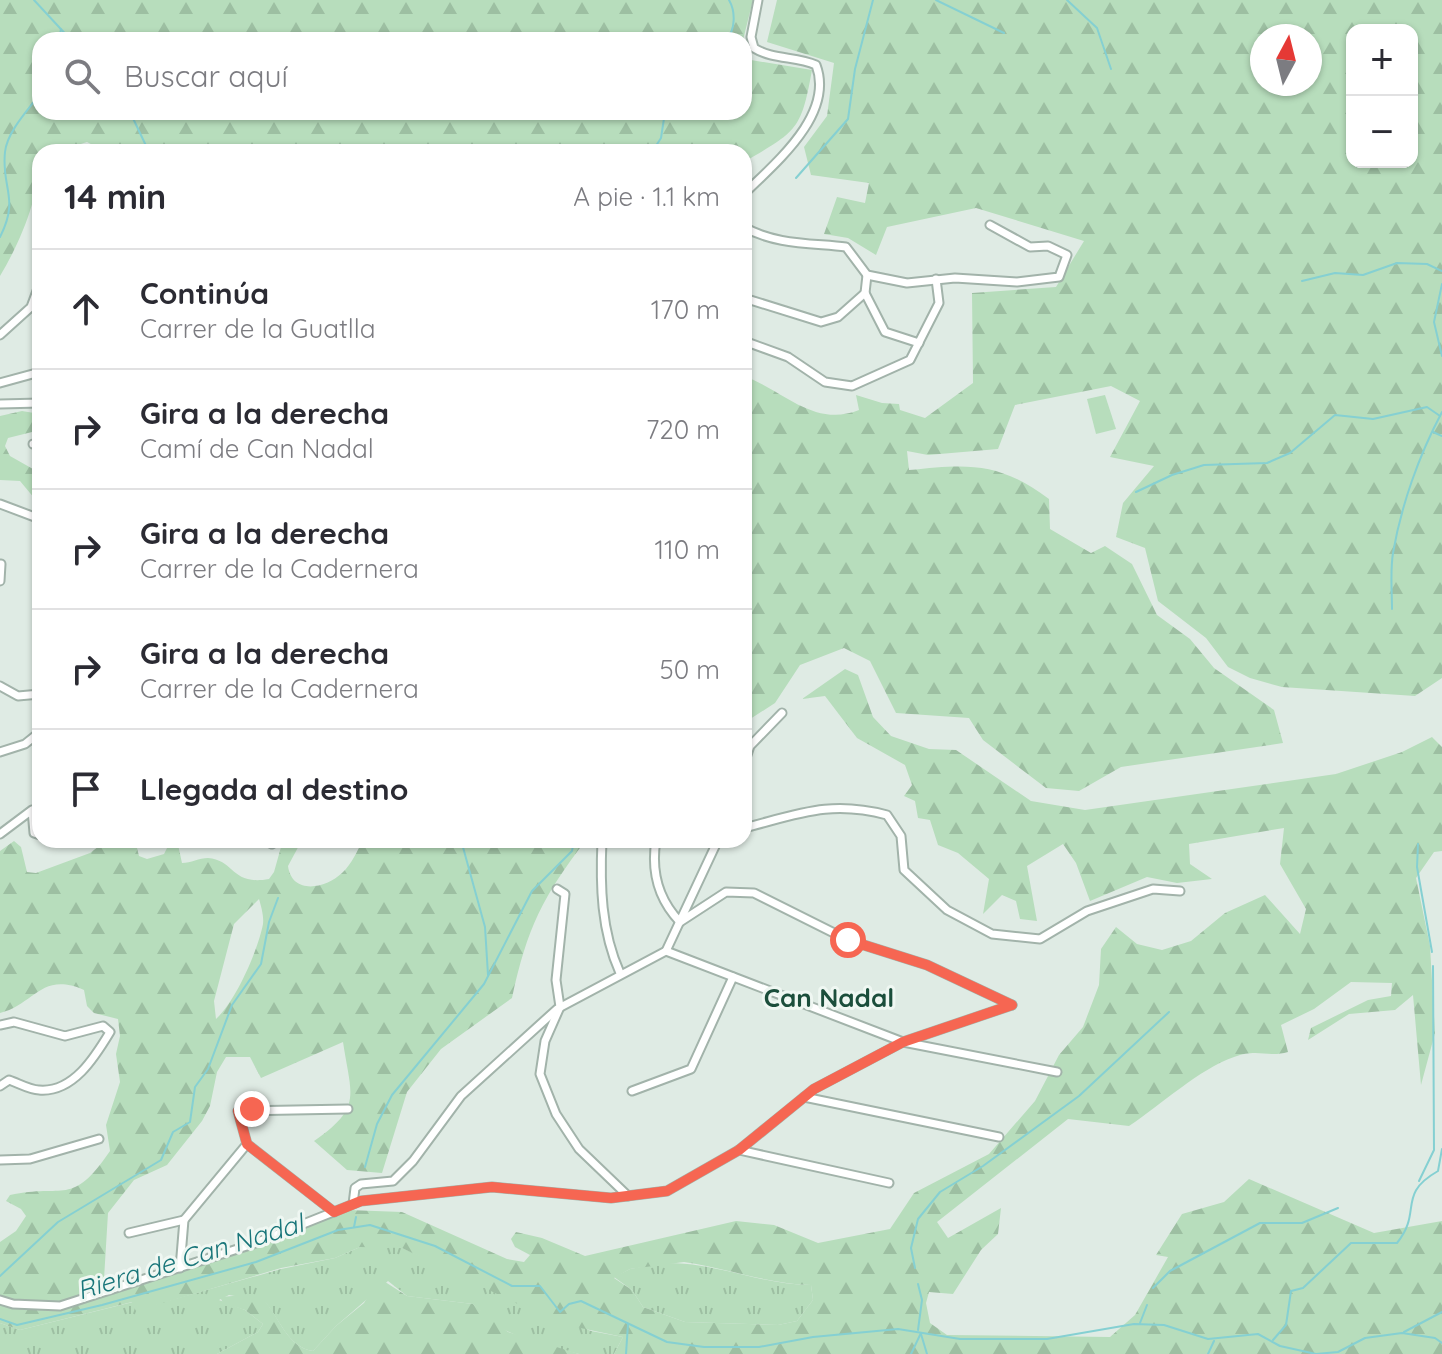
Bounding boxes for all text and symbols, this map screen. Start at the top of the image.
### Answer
north arrow [1250,24,1322,96]
map controls [1346,24,1418,168]
button: + [1346,24,1418,96]
search box [32,32,752,120]
icon: search [60,54,104,98]
text: Buscar aquí [124,57,288,95]
button: − [1346,96,1418,168]
text: 14 min [64,175,166,218]
text: A pie · 1.1 km [573,180,720,213]
text: Continúa [140,274,269,312]
icon: ahead [64,287,108,331]
text: 170 m [651,293,720,326]
text: Carrer de la Guatlla [140,312,376,345]
text: Gira a la derecha [140,394,389,432]
icon: right [64,407,108,451]
text: 720 m [646,413,720,446]
text: Camí de Can Nadal [140,432,374,465]
text: Gira a la derecha [140,514,389,552]
icon: right [64,527,108,571]
text: 110 m [654,533,720,566]
text: Carrer de la Cadernera [140,552,419,585]
text: Gira a la derecha [140,634,389,672]
icon: right [64,647,108,691]
text: 50 m [660,653,720,686]
text: Carrer de la Cadernera [140,672,419,705]
icon: arrive [64,767,108,811]
text: Llegada al destino [140,770,408,808]
route start [830,922,866,958]
district label: Can Nadal [764,981,894,1014]
route end [234,1091,270,1127]
water label: Riera de Can Nadal [73,1206,310,1307]

